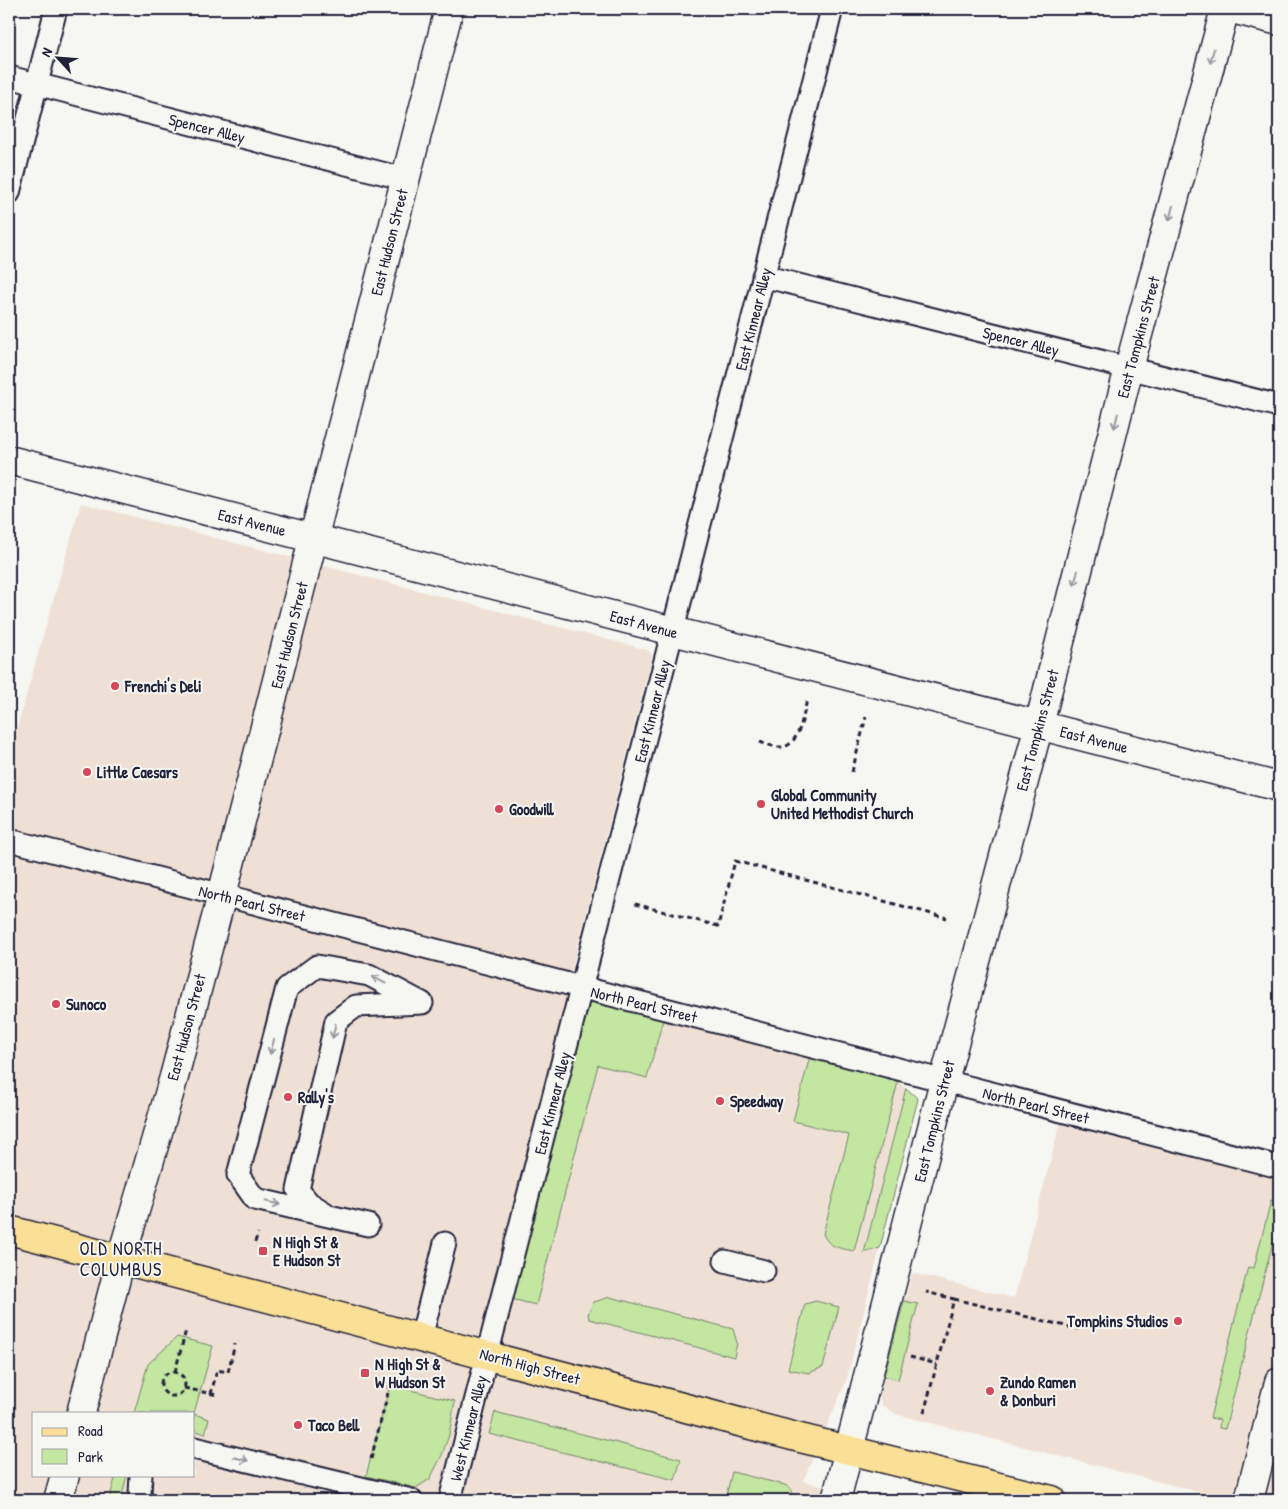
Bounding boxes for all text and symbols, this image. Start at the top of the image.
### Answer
north arrow [32,32,82,82]
text: N [36,44,56,60]
one-way arrow [1207,47,1217,63]
street label: Spencer Alley [166,108,248,148]
street label: East Hudson Street [365,186,413,298]
one-way arrow [1165,204,1175,220]
street label: East Kinnear Alley [730,265,776,373]
street label: East Tompkins Street [1111,273,1165,400]
street label: Spencer Alley [980,321,1062,361]
one-way arrow [1111,412,1120,428]
street label: East Avenue [216,503,289,541]
one-way arrow [1071,570,1080,586]
street label: East Hudson Street [265,579,313,691]
street label: East Avenue [608,604,681,644]
street label: East Kinnear Alley [629,657,675,765]
street label: East Tompkins Street [1010,666,1064,793]
place label: Frenchi's Deli [124,675,202,697]
marker: Frenchi's Deli [109,680,121,692]
street label: East Avenue [1058,720,1131,758]
place label: Little Caesars [97,761,179,783]
marker: Little Caesars [81,766,93,778]
place label: Global Community United Methodist Church [771,784,913,824]
place label: Goodwill [509,798,555,820]
marker: Global Community United Methodist Church [755,798,767,810]
marker: Goodwill [493,803,505,815]
street label: North Pearl Street [197,879,308,927]
street label: East Hudson Street [161,971,211,1083]
one-way arrow [372,975,387,984]
street label: North Pearl Street [589,980,700,1028]
place label: Sunoco [66,993,107,1015]
marker: Sunoco [50,998,62,1010]
one-way arrow [329,1022,338,1038]
one-way arrow [266,1039,276,1055]
street label: East Kinnear Alley [529,1049,575,1157]
street label: East Tompkins Street [908,1057,960,1184]
street label: North Pearl Street [981,1081,1092,1129]
place label: Rally's [298,1086,335,1109]
place label: Speedway [730,1090,784,1113]
marker: Rally's [282,1091,294,1103]
marker: Speedway [714,1095,726,1107]
one-way arrow [265,1199,281,1208]
place label: N High St & E Hudson St [273,1231,341,1271]
district label: OLD NORTH COLUMBUS [80,1236,163,1282]
marker: N High St & E Hudson St [257,1245,269,1257]
place label: Tompkins Studios [1066,1310,1169,1333]
marker: Tompkins Studios [1172,1315,1184,1327]
street label: North High Street [477,1342,583,1390]
place label: N High St & W Hudson St [375,1353,446,1393]
marker: N High St & W Hudson St [359,1367,371,1379]
place label: Zundo Ramen & Donburi [1000,1371,1076,1411]
street label: West Kinnear Alley [444,1373,492,1483]
marker: Zundo Ramen & Donburi [984,1385,996,1397]
legend [32,1412,195,1476]
place label: Taco Bell [307,1414,361,1436]
marker: Taco Bell [292,1419,304,1431]
text: Road [78,1420,103,1441]
text: Park [78,1446,103,1467]
one-way arrow [233,1455,249,1464]

